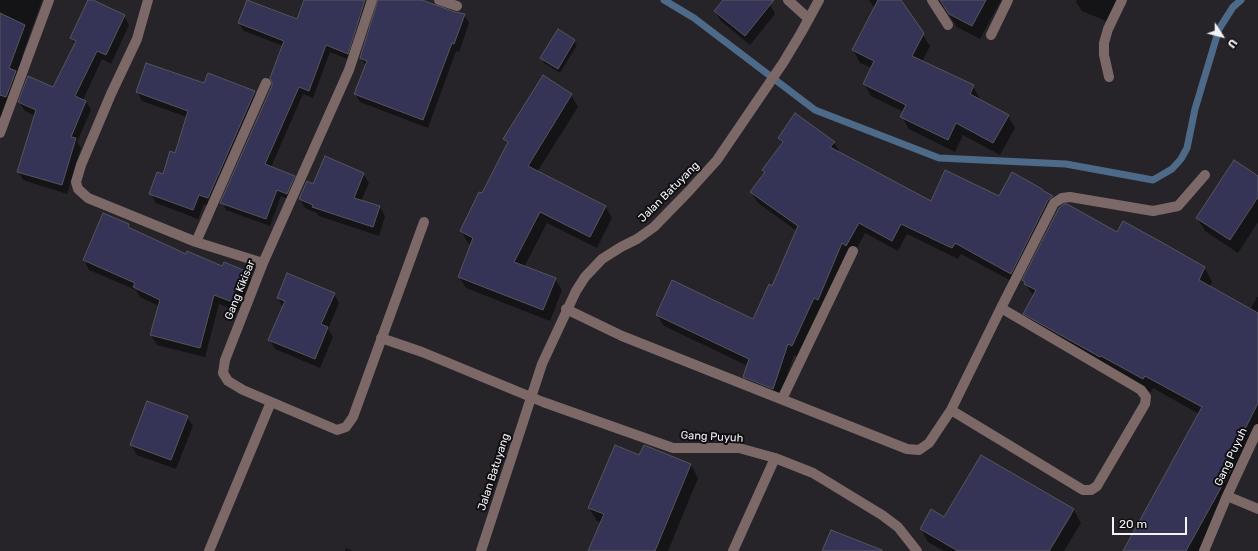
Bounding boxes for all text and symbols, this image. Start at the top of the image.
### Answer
north arrow [1202,16,1242,56]
text: U [1225,36,1240,50]
street label: Jalan Batuyang [636,159,702,225]
street label: Gang Kikisar [222,258,258,322]
street label: Gang Puyuh [1212,426,1250,488]
street label: Gang Puyuh [680,429,744,445]
street label: Jalan Batuyang [475,432,513,512]
scale bar [1114,509,1189,535]
text: 20 m [1119,517,1147,531]

